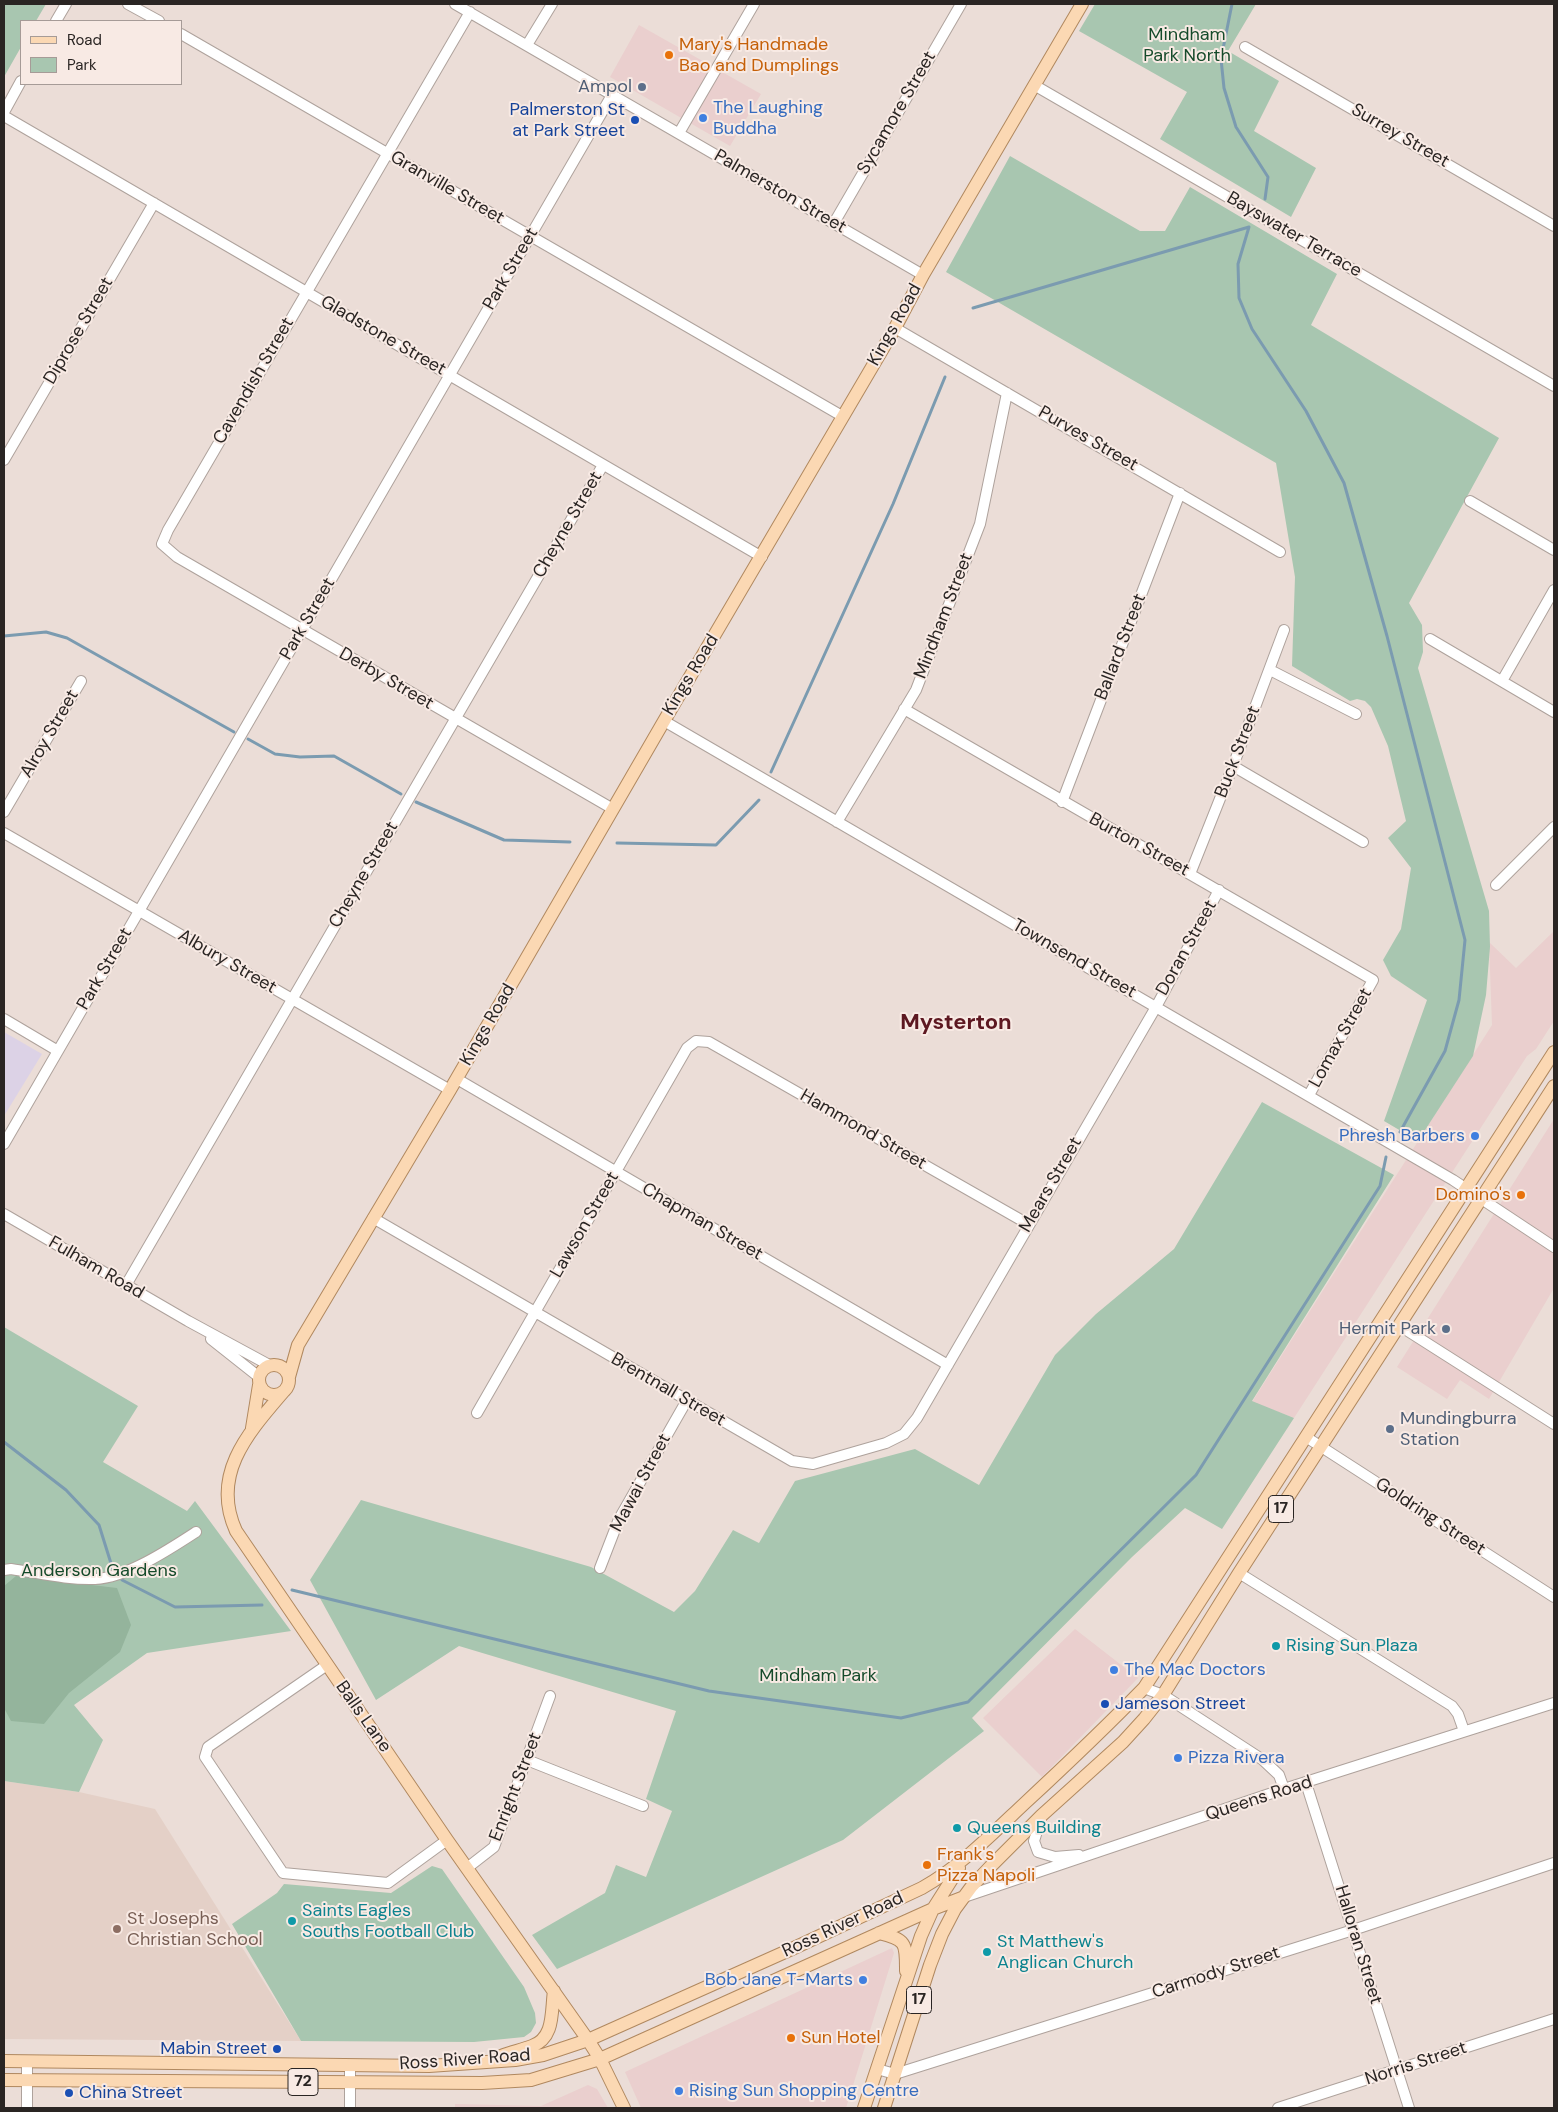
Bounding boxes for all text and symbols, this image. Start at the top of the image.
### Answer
legend [20,20,182,85]
park label: Mindham Park North [1143,24,1231,66]
text: Road [67,30,102,50]
place label: Mary's Handmade Bao and Dumplings [679,34,839,76]
street label: Sycamore Street [853,48,941,178]
marker: Mary's Handmade Bao and Dumplings [663,49,675,61]
text: Park [67,55,97,75]
place label: Ampol [578,76,632,98]
marker: Ampol [636,81,648,93]
place label: The Laughing Buddha [713,97,823,140]
place label: Palmerston St at Park Street [510,99,625,142]
street label: Surrey Street [1347,99,1453,173]
marker: The Laughing Buddha [697,112,709,124]
marker: Palmerston St at Park Street [629,114,641,126]
street label: Palmerston Street [710,145,850,239]
street label: Granville Street [386,147,508,229]
street label: Bayswater Terrace [1223,188,1365,282]
street label: Park Street [479,224,543,314]
street label: Diprose Street [40,274,118,388]
street label: Kings Road [864,280,926,370]
street label: Gladstone Street [316,291,450,381]
street label: Cavendish Street [209,314,299,448]
street label: Purves Street [1034,402,1142,476]
street label: Cheyne Street [529,468,607,582]
street label: Mindham Street [910,550,978,682]
street label: Park Street [276,574,340,664]
street label: Ballard Street [1091,591,1151,703]
street label: Kings Road [658,630,724,720]
street label: Derby Street [335,643,437,715]
street label: Alroy Street [16,686,84,782]
street label: Buck Street [1211,703,1265,801]
street label: Burton Street [1085,809,1193,881]
street label: Cheyne Street [325,818,403,932]
street label: Doran Street [1152,897,1222,999]
street label: Townsend Street [1008,915,1140,1003]
street label: Park Street [73,924,137,1014]
street label: Albury Street [174,925,280,999]
street label: Kings Road [456,980,520,1070]
street label: Lomax Street [1305,985,1377,1091]
district label: Mysterton [900,1010,1012,1036]
street label: Hammond Street [796,1085,930,1175]
place label: Phresh Barbers [1339,1125,1465,1147]
marker: Phresh Barbers [1469,1130,1481,1142]
street label: Mears Street [1015,1133,1087,1237]
street label: Lawson Street [546,1168,624,1282]
street label: Chapman Street [638,1179,766,1265]
place label: Domino's [1435,1184,1511,1206]
marker: Domino's [1515,1189,1527,1201]
street label: Fulham Road [44,1232,148,1304]
place label: Hermit Park [1339,1318,1436,1340]
marker: Hermit Park [1440,1323,1452,1335]
street label: Brentnall Street [607,1348,729,1432]
place label: Mundingburra Station [1400,1408,1516,1450]
marker: Mundingburra Station [1384,1423,1396,1435]
street label: Mawai Street [606,1430,676,1536]
street label: Goldring Street [1371,1473,1489,1561]
road number: 17 [1268,1496,1294,1522]
park label: Anderson Gardens [21,1560,177,1582]
place label: Rising Sun Plaza [1286,1635,1418,1657]
marker: Rising Sun Plaza [1270,1640,1282,1652]
place label: The Mac Doctors [1124,1659,1266,1681]
marker: The Mac Doctors [1108,1664,1120,1676]
park label: Mindham Park [759,1665,877,1687]
street label: Balls Lane [331,1677,395,1757]
place label: Jameson Street [1115,1693,1246,1715]
marker: Jameson Street [1099,1698,1111,1710]
street label: Enright Street [485,1730,547,1844]
place label: Pizza Rivera [1188,1747,1285,1769]
marker: Pizza Rivera [1172,1752,1184,1764]
street label: Queens Road [1203,1772,1315,1826]
place label: Queens Building [967,1817,1101,1839]
marker: Queens Building [951,1822,963,1834]
place label: Frank's Pizza Napoli [937,1844,1035,1886]
marker: Frank's Pizza Napoli [921,1859,933,1871]
street label: Halloran Street [1330,1883,1386,2007]
street label: Ross River Road [779,1887,907,1963]
place label: Saints Eagles Souths Football Club [302,1900,474,1942]
place label: St Josephs Christian School [127,1908,263,1950]
marker: Saints Eagles Souths Football Club [286,1915,298,1927]
marker: St Josephs Christian School [111,1923,123,1935]
place label: St Matthew's Anglican Church [997,1931,1133,1974]
street label: Carmody Street [1149,1942,1283,2004]
marker: St Matthew's Anglican Church [981,1946,993,1958]
place label: Bob Jane T-Marts [705,1969,853,1991]
marker: Bob Jane T-Marts [857,1974,869,1986]
road number: 17 [906,1986,932,2014]
place label: Sun Hotel [801,2027,880,2049]
marker: Sun Hotel [785,2032,797,2044]
street label: Norris Street [1362,2037,1470,2091]
place label: Mabin Street [160,2038,267,2060]
marker: Mabin Street [271,2043,283,2055]
street label: Ross River Road [399,2045,531,2075]
road number: 72 [288,2068,318,2096]
place label: Rising Sun Shopping Centre [689,2080,919,2102]
place label: China Street [79,2082,182,2104]
marker: Rising Sun Shopping Centre [673,2085,685,2097]
marker: China Street [63,2087,75,2099]

